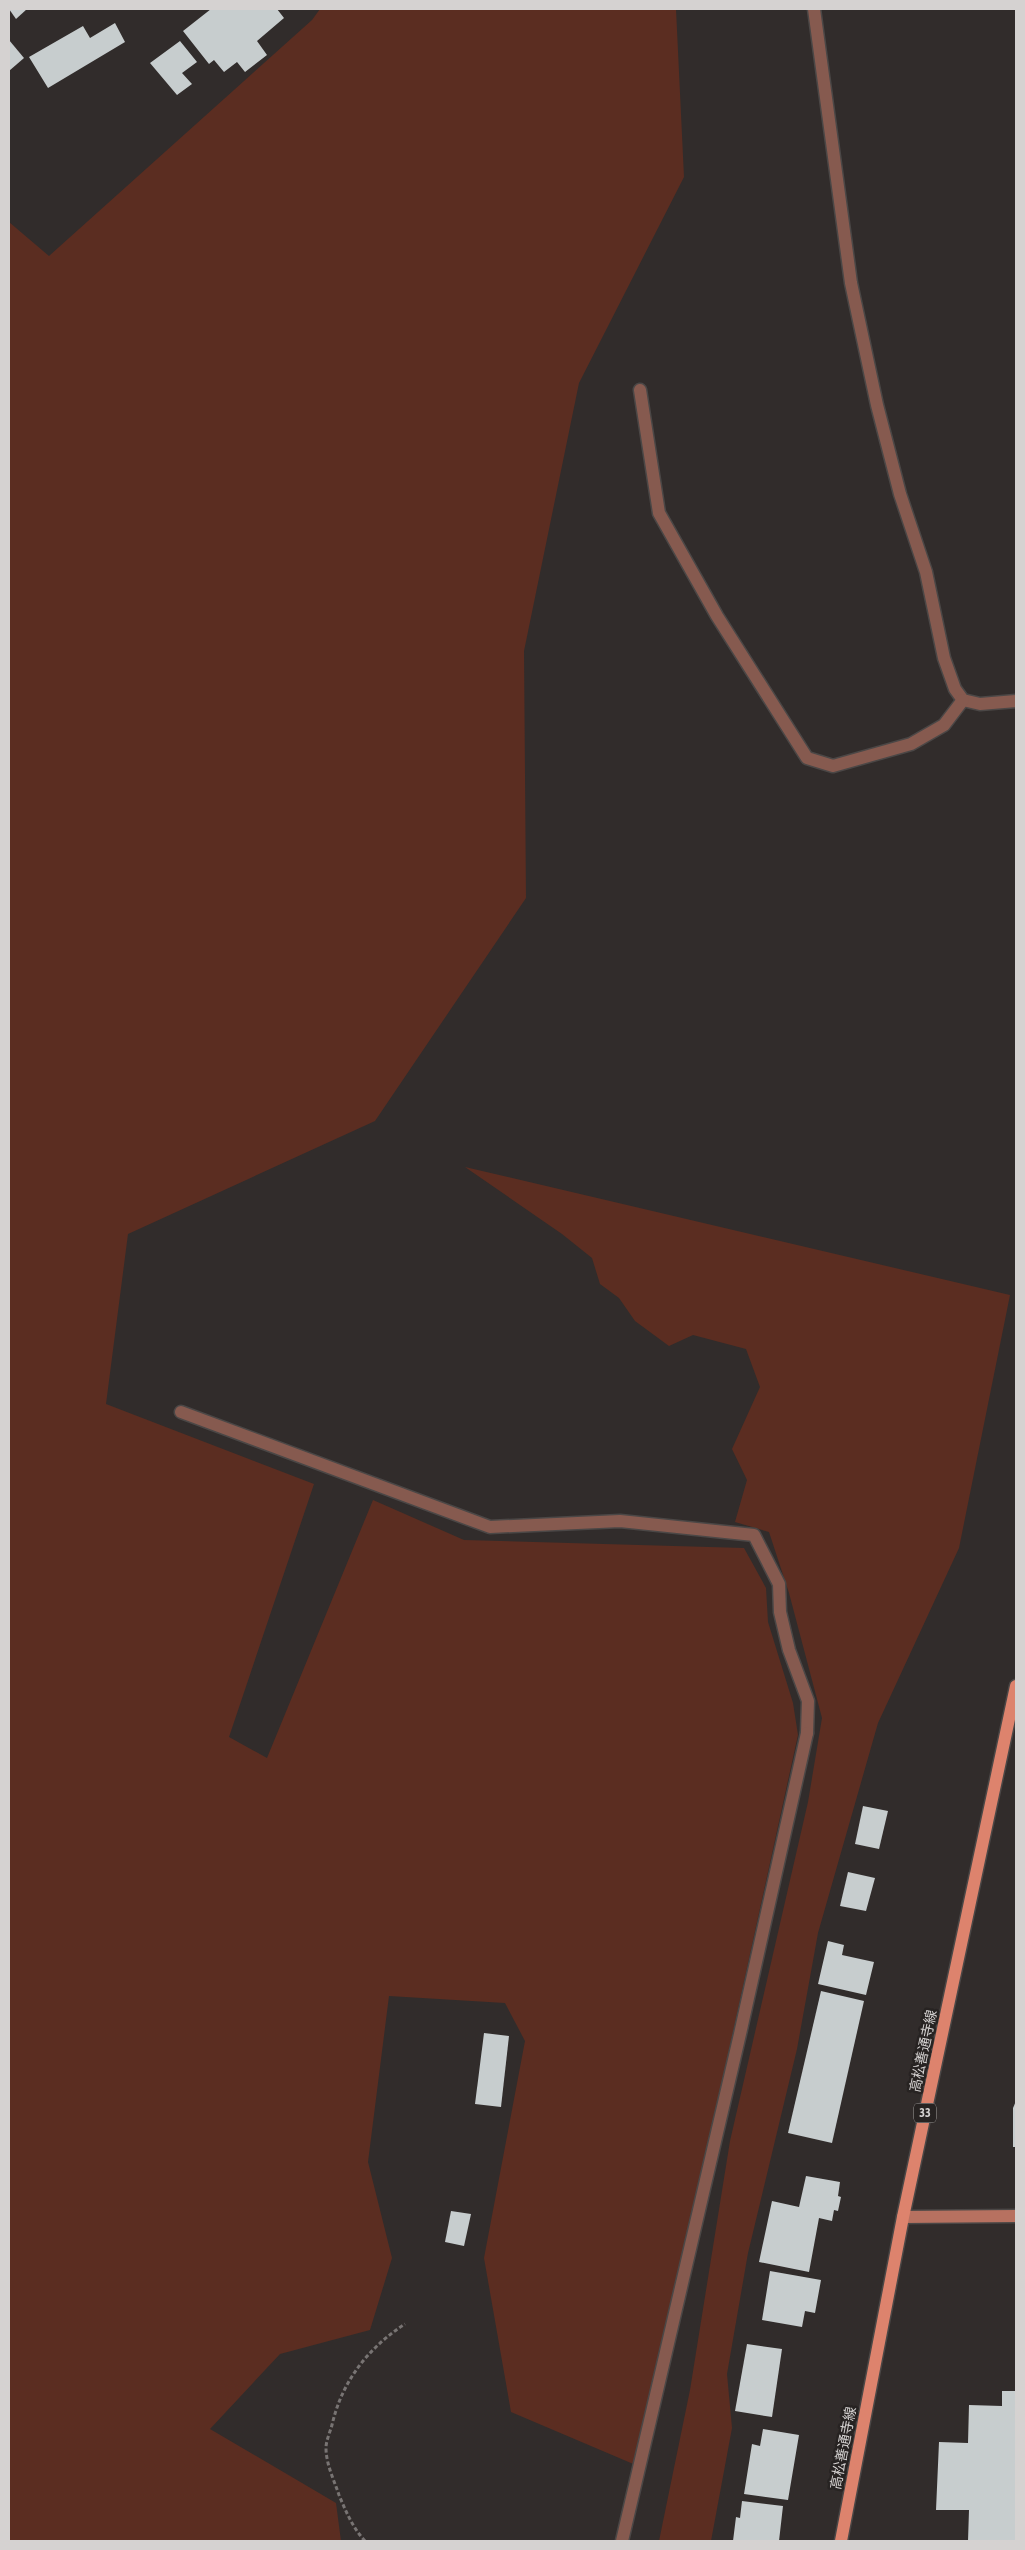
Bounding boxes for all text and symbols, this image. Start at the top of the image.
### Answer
street label: 高松善通寺線 [906,2008,940,2094]
road number: 33 [914,2104,936,2122]
street label: 高松善通寺線 [827,2405,859,2491]

